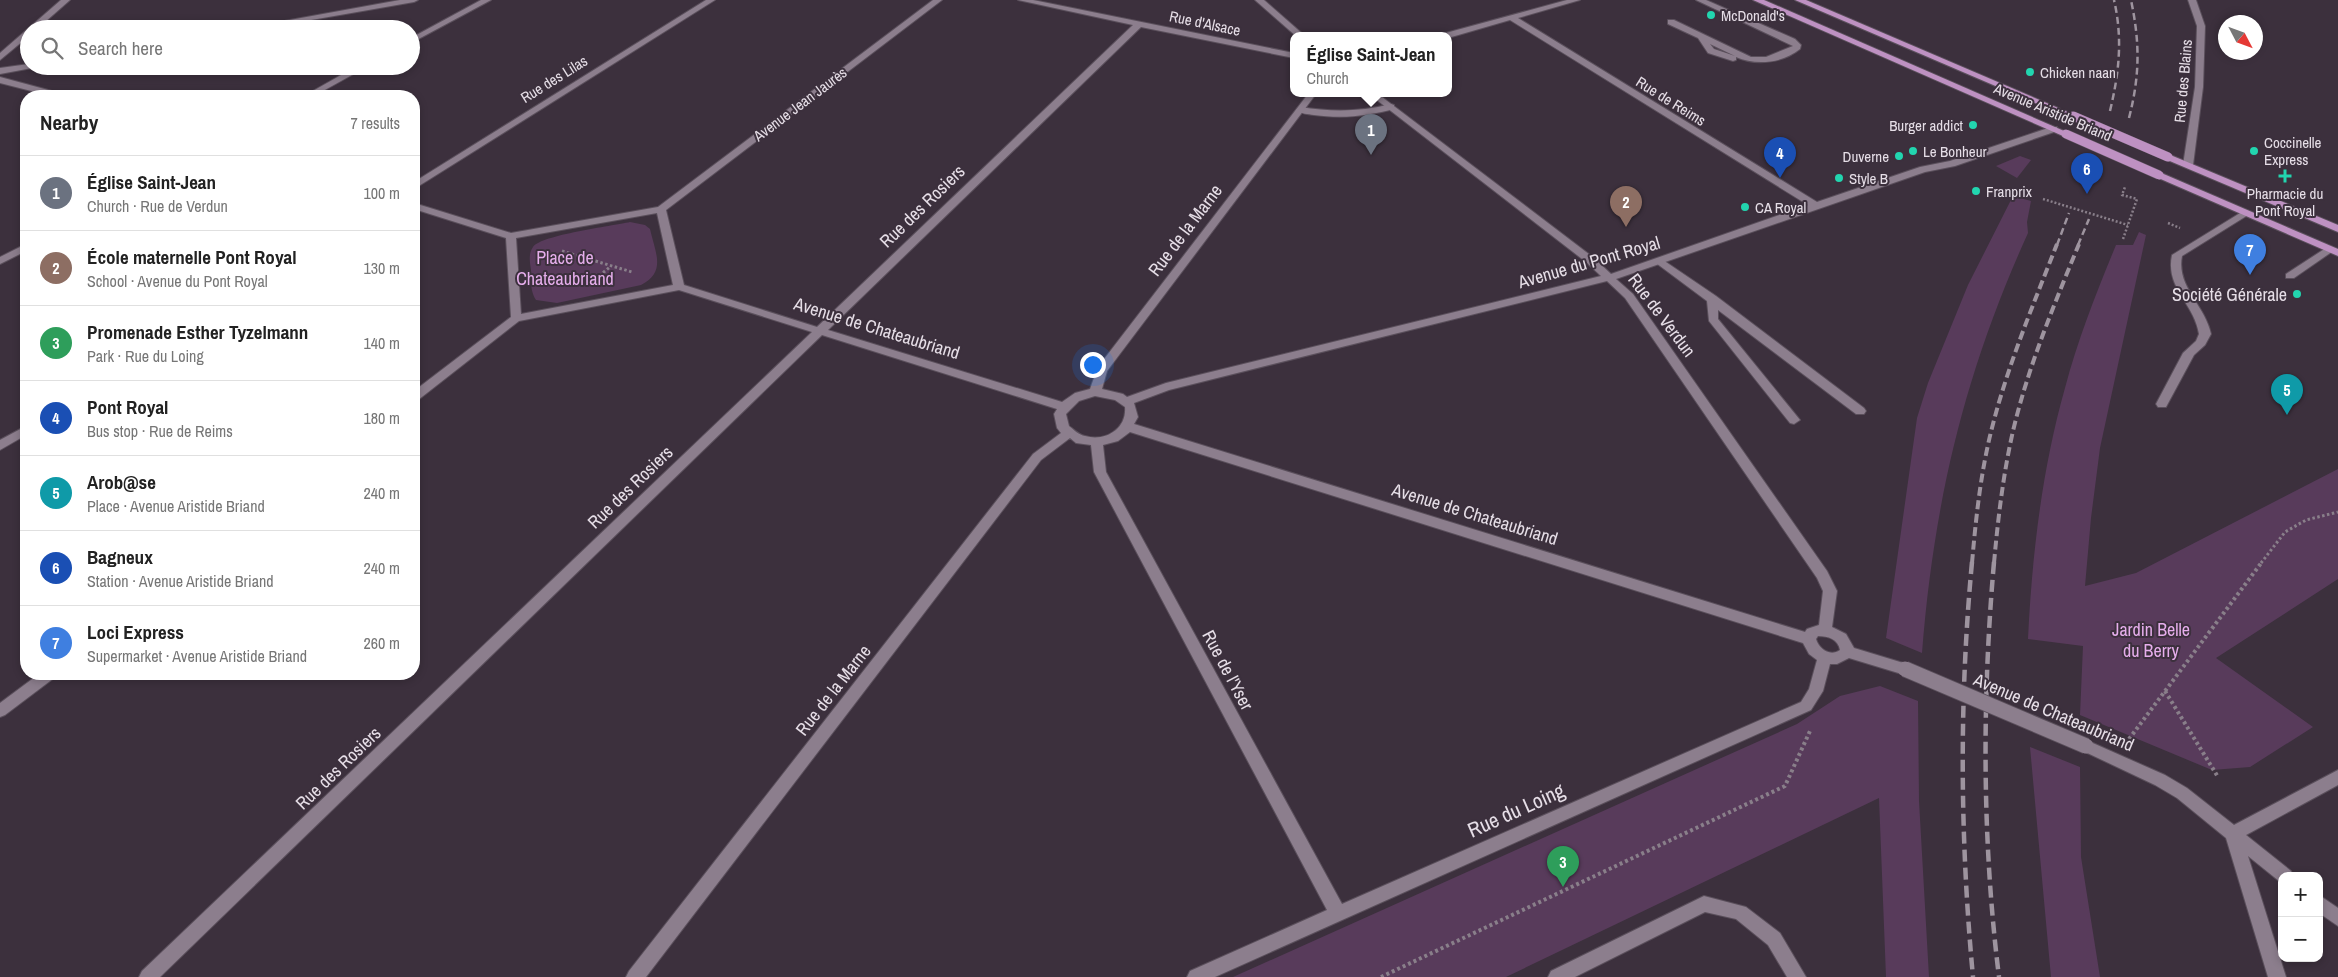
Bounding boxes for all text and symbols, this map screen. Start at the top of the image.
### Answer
street label: Rue d'Alsace [1168,5,1243,41]
place label: McDonald's [1721,5,1785,26]
marker: McDonald's [1705,9,1717,21]
north arrow [2218,15,2263,60]
search box [20,20,420,75]
popup [1290,32,1452,97]
icon: search [38,34,66,62]
text: Search here [78,35,163,61]
street label: Rue des Blains [2169,39,2197,123]
text: Église Saint-Jean [1306,41,1436,67]
street label: Rue des Lilas [517,50,591,108]
street label: Avenue Jean Jaurès [748,62,851,147]
place label: Chicken naan [2040,62,2116,83]
marker: Chicken naan [2024,66,2036,78]
text: Church [1306,67,1349,89]
street label: Rue de Reims [1632,71,1710,131]
street label: Avenue Aristide Briand [1990,77,2115,146]
text: Nearby [40,108,98,137]
text: 7 results [350,112,400,134]
pin: 1 [1355,114,1387,155]
place label: Burger addict [1889,115,1964,136]
marker: Burger addict [1967,119,1979,131]
place label: Coccinelle Express [2264,132,2322,170]
pin: 4 [1764,137,1796,178]
place label: Le Bonheur [1923,141,1987,162]
marker: Le Bonheur [1907,145,1919,157]
marker: Coccinelle Express [2248,145,2260,157]
place label: Duverne [1843,146,1889,167]
marker: Duverne [1893,150,1905,162]
pin: 6 [2071,153,2103,194]
street label: Rue des Rosiers [874,159,970,253]
place label: Style B [1849,168,1888,189]
text: Église Saint-Jean [87,169,216,195]
marker: Pharmacie du Pont Royal [2279,170,2291,182]
marker: Style B [1833,172,1845,184]
street label: Rue de la Marne [1142,179,1228,281]
place label: Franprix [1986,181,2033,202]
text: 1 [52,182,60,204]
text: 100 m [364,182,400,204]
place label: Pharmacie du Pont Royal [2247,183,2323,221]
marker: Franprix [1970,185,1982,197]
pin: 2 [1610,186,1642,227]
text: Church · Rue de Verdun [87,195,228,217]
place label: CA Royal [1755,197,1806,218]
marker: CA Royal [1739,201,1751,213]
street label: Avenue du Pont Royal [1514,230,1663,295]
pin: 7 [2234,234,2266,275]
text: École maternelle Pont Royal [87,244,297,270]
park label: Place de Chateaubriand [516,245,614,291]
text: 2 [52,257,60,279]
text: 130 m [364,257,400,279]
street label: Rue de Verdun [1622,268,1702,362]
text: School · Avenue du Pont Royal [87,270,268,292]
place label: Société Générale [2172,282,2287,307]
marker: Société Générale [2291,288,2303,300]
street label: Avenue de Chateaubriand [790,291,963,365]
text: Promenade Esther Tyzelmann [87,319,308,345]
text: 3 [52,332,60,354]
text: 140 m [364,332,400,354]
text: Park · Rue du Loing [87,345,204,367]
your location [1080,352,1106,378]
pin: 5 [2271,374,2303,415]
text: Pont Royal [87,394,168,420]
text: 4 [52,407,60,429]
text: 180 m [364,407,400,429]
text: Bus stop · Rue de Reims [87,420,233,442]
street label: Rue des Rosiers [582,440,678,534]
text: Arob@se [87,469,156,495]
street label: Avenue de Chateaubriand [1388,477,1561,551]
text: 5 [52,482,60,504]
text: 240 m [364,482,400,504]
text: Place · Avenue Aristide Briand [87,495,265,517]
text: Bagneux [87,544,153,570]
text: 6 [52,557,60,579]
text: 240 m [364,557,400,579]
text: Station · Avenue Aristide Briand [87,570,274,592]
park label: Jardin Belle du Berry [2112,617,2190,663]
text: Loci Express [87,619,184,645]
street label: Rue de l'Yser [1197,626,1260,714]
text: 7 [52,632,60,654]
text: 260 m [364,632,400,654]
street label: Rue de la Marne [790,639,876,741]
text: Supermarket · Avenue Aristide Briand [87,645,307,667]
street label: Avenue de Chateaubriand [1969,666,2138,757]
street label: Rue des Rosiers [290,721,386,815]
street label: Rue du Loing [1463,776,1570,844]
pin: 3 [1547,846,1579,887]
map controls [2278,872,2323,962]
button: + [2278,872,2323,917]
button: − [2278,917,2323,962]

